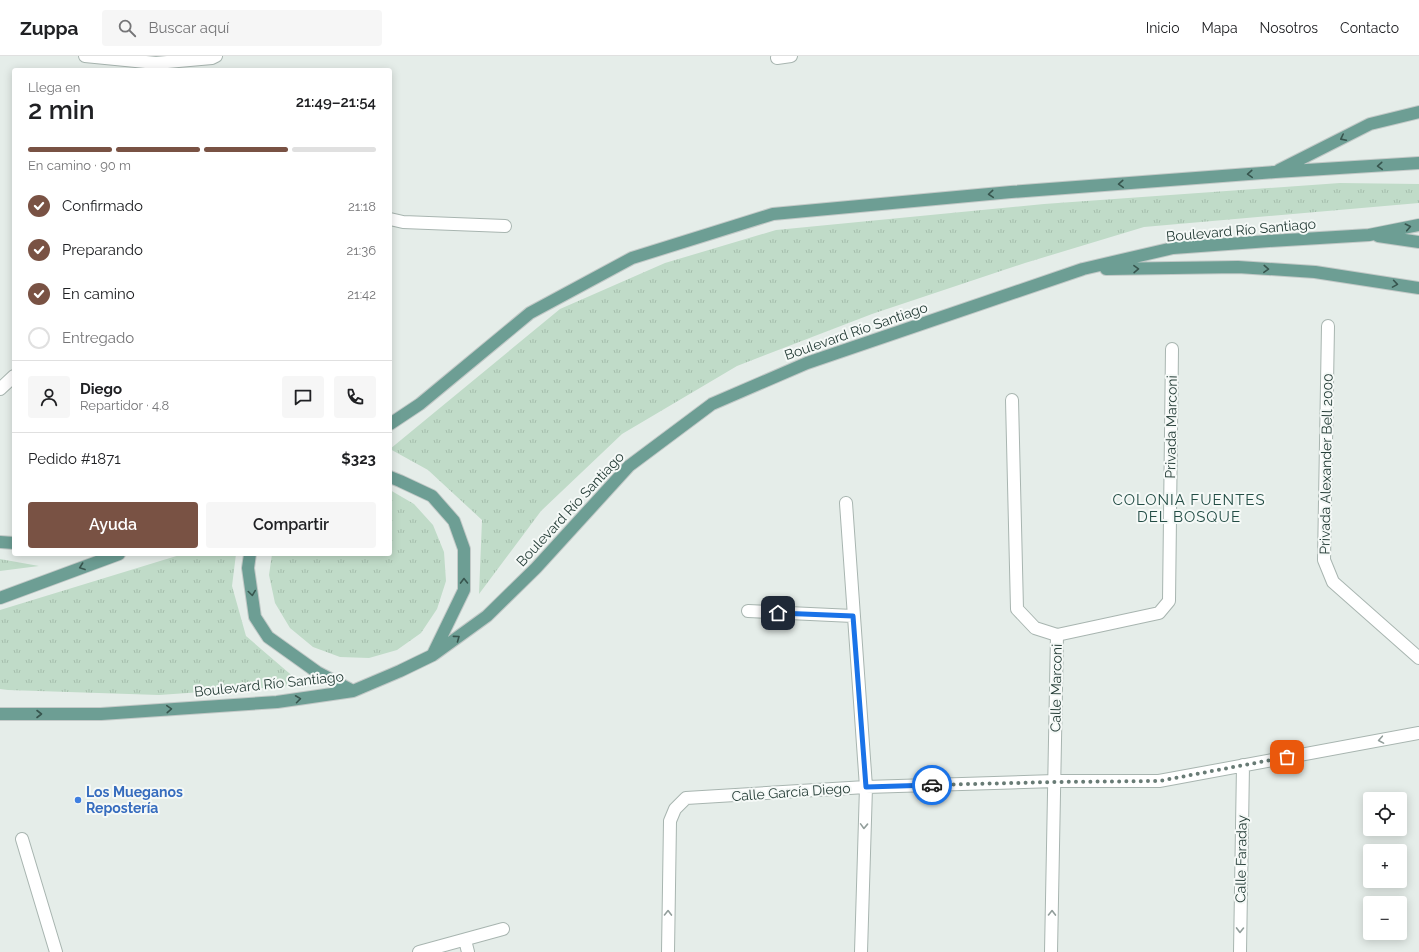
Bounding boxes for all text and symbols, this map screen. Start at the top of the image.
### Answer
search box [102,10,382,46]
text: Zuppa [20,17,78,39]
icon: search [116,17,138,39]
text: Buscar aquí [148,19,229,37]
text: Inicio [1146,20,1179,36]
text: Mapa [1201,20,1238,36]
text: Nosotros [1260,20,1318,36]
text: Contacto [1340,20,1399,36]
text: Llega en [28,80,80,95]
text: 21:49–21:54 [296,93,376,111]
text: 2 min [28,95,95,125]
one-way arrow [1339,133,1347,141]
text: En camino · 90 m [28,158,131,173]
one-way arrow [1377,161,1383,170]
one-way arrow [1247,170,1253,179]
one-way arrow [1118,179,1124,188]
one-way arrow [988,189,994,198]
icon: check [28,195,50,217]
text: Confirmado [62,197,143,215]
text: 21:18 [348,199,376,214]
street label: Boulevard Río Santiago [1165,215,1317,245]
one-way arrow [1405,223,1411,232]
icon: check [28,239,50,261]
text: Preparando [62,241,143,259]
text: 21:36 [346,243,376,258]
one-way arrow [1133,265,1139,273]
one-way arrow [1263,265,1269,273]
one-way arrow [1392,279,1398,288]
icon: check [28,283,50,305]
text: En camino [62,285,135,303]
text: 21:42 [347,287,376,302]
street label: Boulevard Río Santiago [782,299,930,363]
text: Entregado [62,329,134,347]
street label: Privada Alexander Bell 2000 [1316,373,1336,555]
street label: Privada Marconi [1162,375,1180,479]
button: person [28,376,70,418]
button: chat [282,376,324,418]
button: phone [334,376,376,418]
text: Diego [80,380,122,398]
text: Repartidor · 4.8 [80,398,169,413]
street label: Boulevard Río Santiago [513,449,627,569]
text: Pedido #1871 [28,450,121,468]
text: $323 [341,450,376,468]
district label: COLONIA FUENTES DEL BOSQUE [1112,491,1266,526]
button: Ayuda [28,502,198,548]
button: Compartir [206,502,376,548]
one-way arrow [79,563,86,571]
one-way arrow [460,578,468,584]
one-way arrow [247,590,256,596]
pin [761,596,795,630]
icon: home [767,602,789,624]
one-way arrow [452,636,459,643]
street label: Calle Marconi [1047,644,1065,732]
street label: Boulevard Río Santiago [193,668,345,700]
one-way arrow [295,695,301,704]
one-way arrow [166,705,172,713]
one-way arrow [36,710,42,718]
one-way arrow [1378,735,1384,744]
pin [1270,740,1304,774]
icon: bag [1276,746,1298,768]
courier [912,765,952,805]
icon: car [921,774,943,796]
street label: Calle García Diego [731,780,851,804]
place label: Los Mueganos Repostería [86,784,183,816]
map controls [1363,792,1407,940]
button: locate [1363,792,1407,836]
marker: Los Mueganos Repostería [73,795,83,805]
street label: Calle Faraday [1232,815,1250,903]
one-way arrow [860,823,869,829]
button: + [1363,844,1407,888]
button: − [1363,896,1407,940]
one-way arrow [664,910,673,916]
one-way arrow [1048,910,1056,916]
one-way arrow [1236,927,1244,933]

